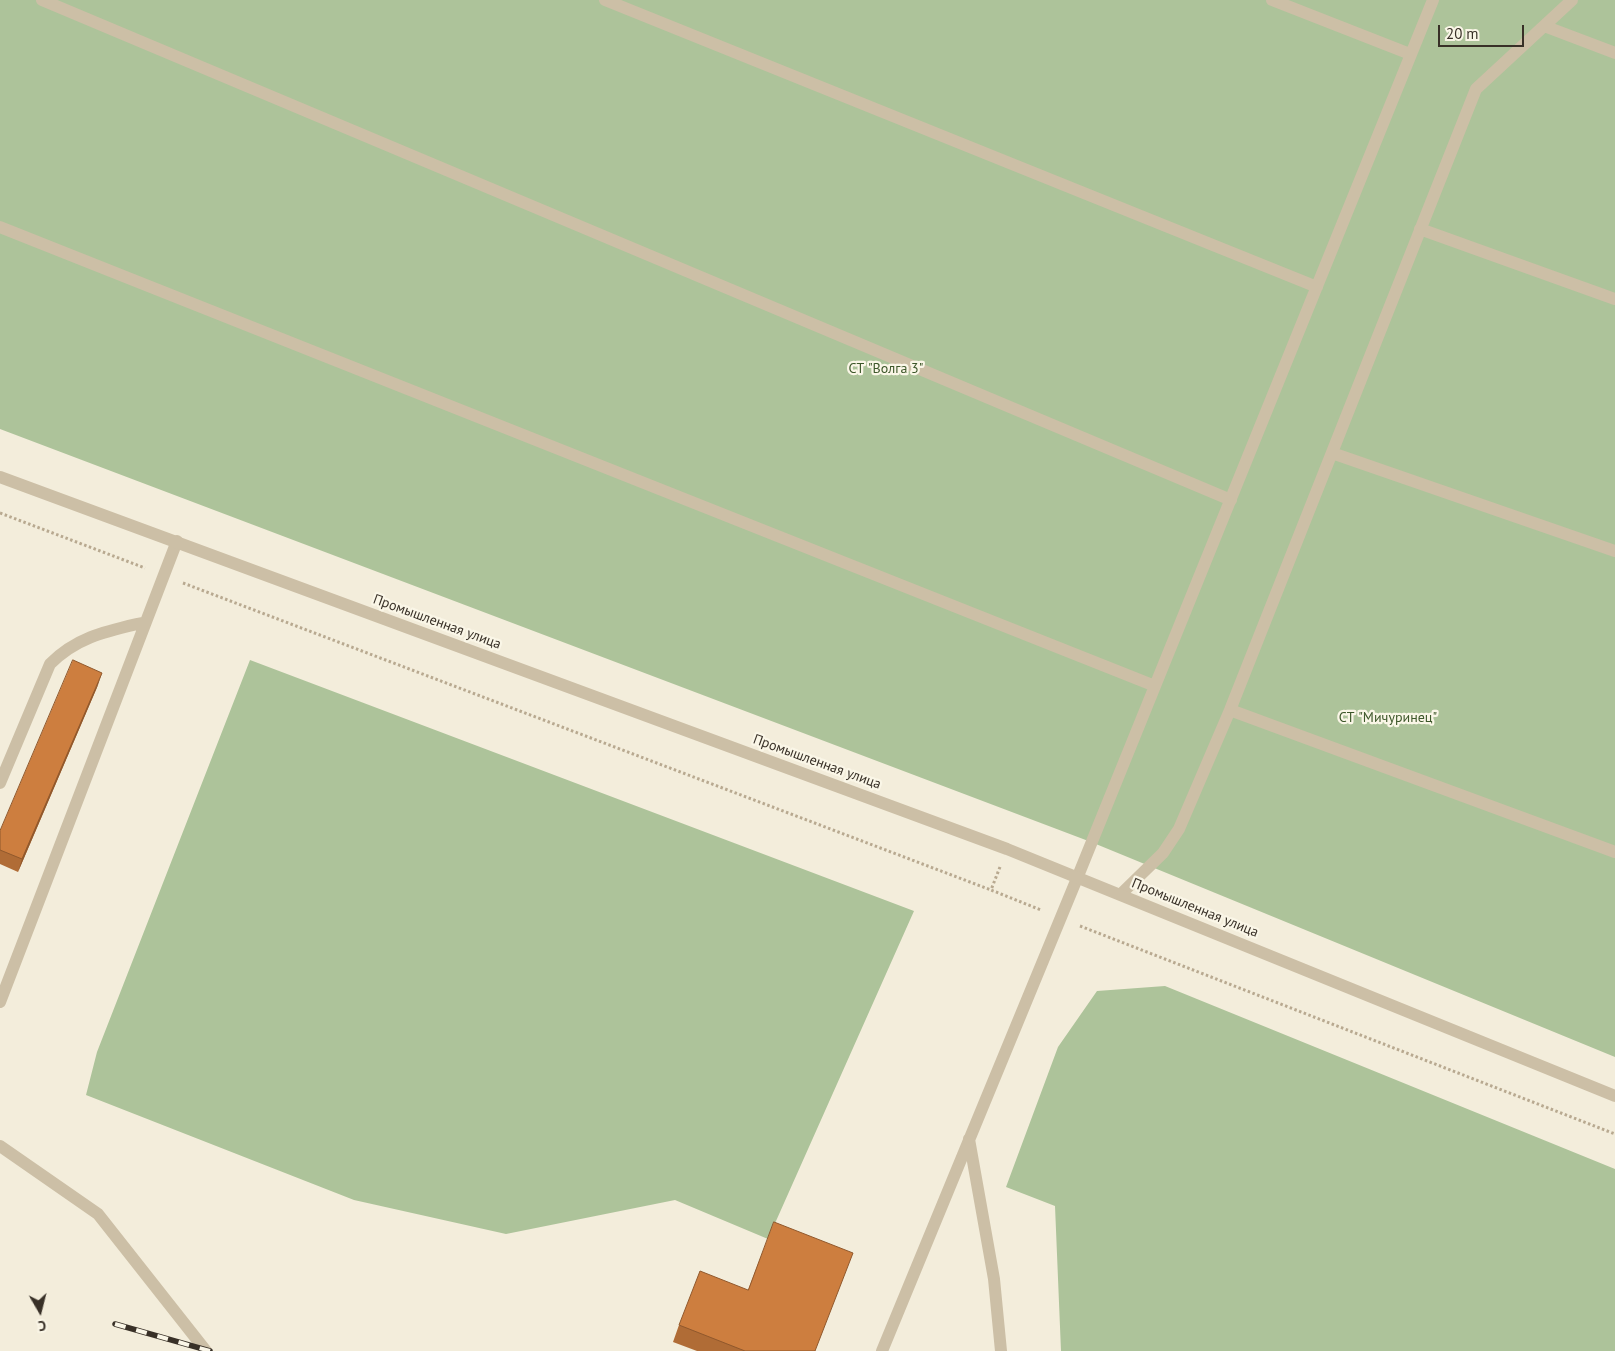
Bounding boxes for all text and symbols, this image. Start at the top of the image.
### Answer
scale bar [1440,15,1526,47]
text: 20 m [1446,24,1479,43]
park label: СТ "Волга 3" [849,361,923,377]
street label: Промышленная улица [371,591,503,653]
park label: СТ "Мичуринец" [1339,710,1437,726]
street label: Промышленная улица [751,731,883,793]
street label: Промышленная улица [1129,875,1261,941]
north arrow [15,1286,65,1336]
text: С [37,1316,47,1335]

